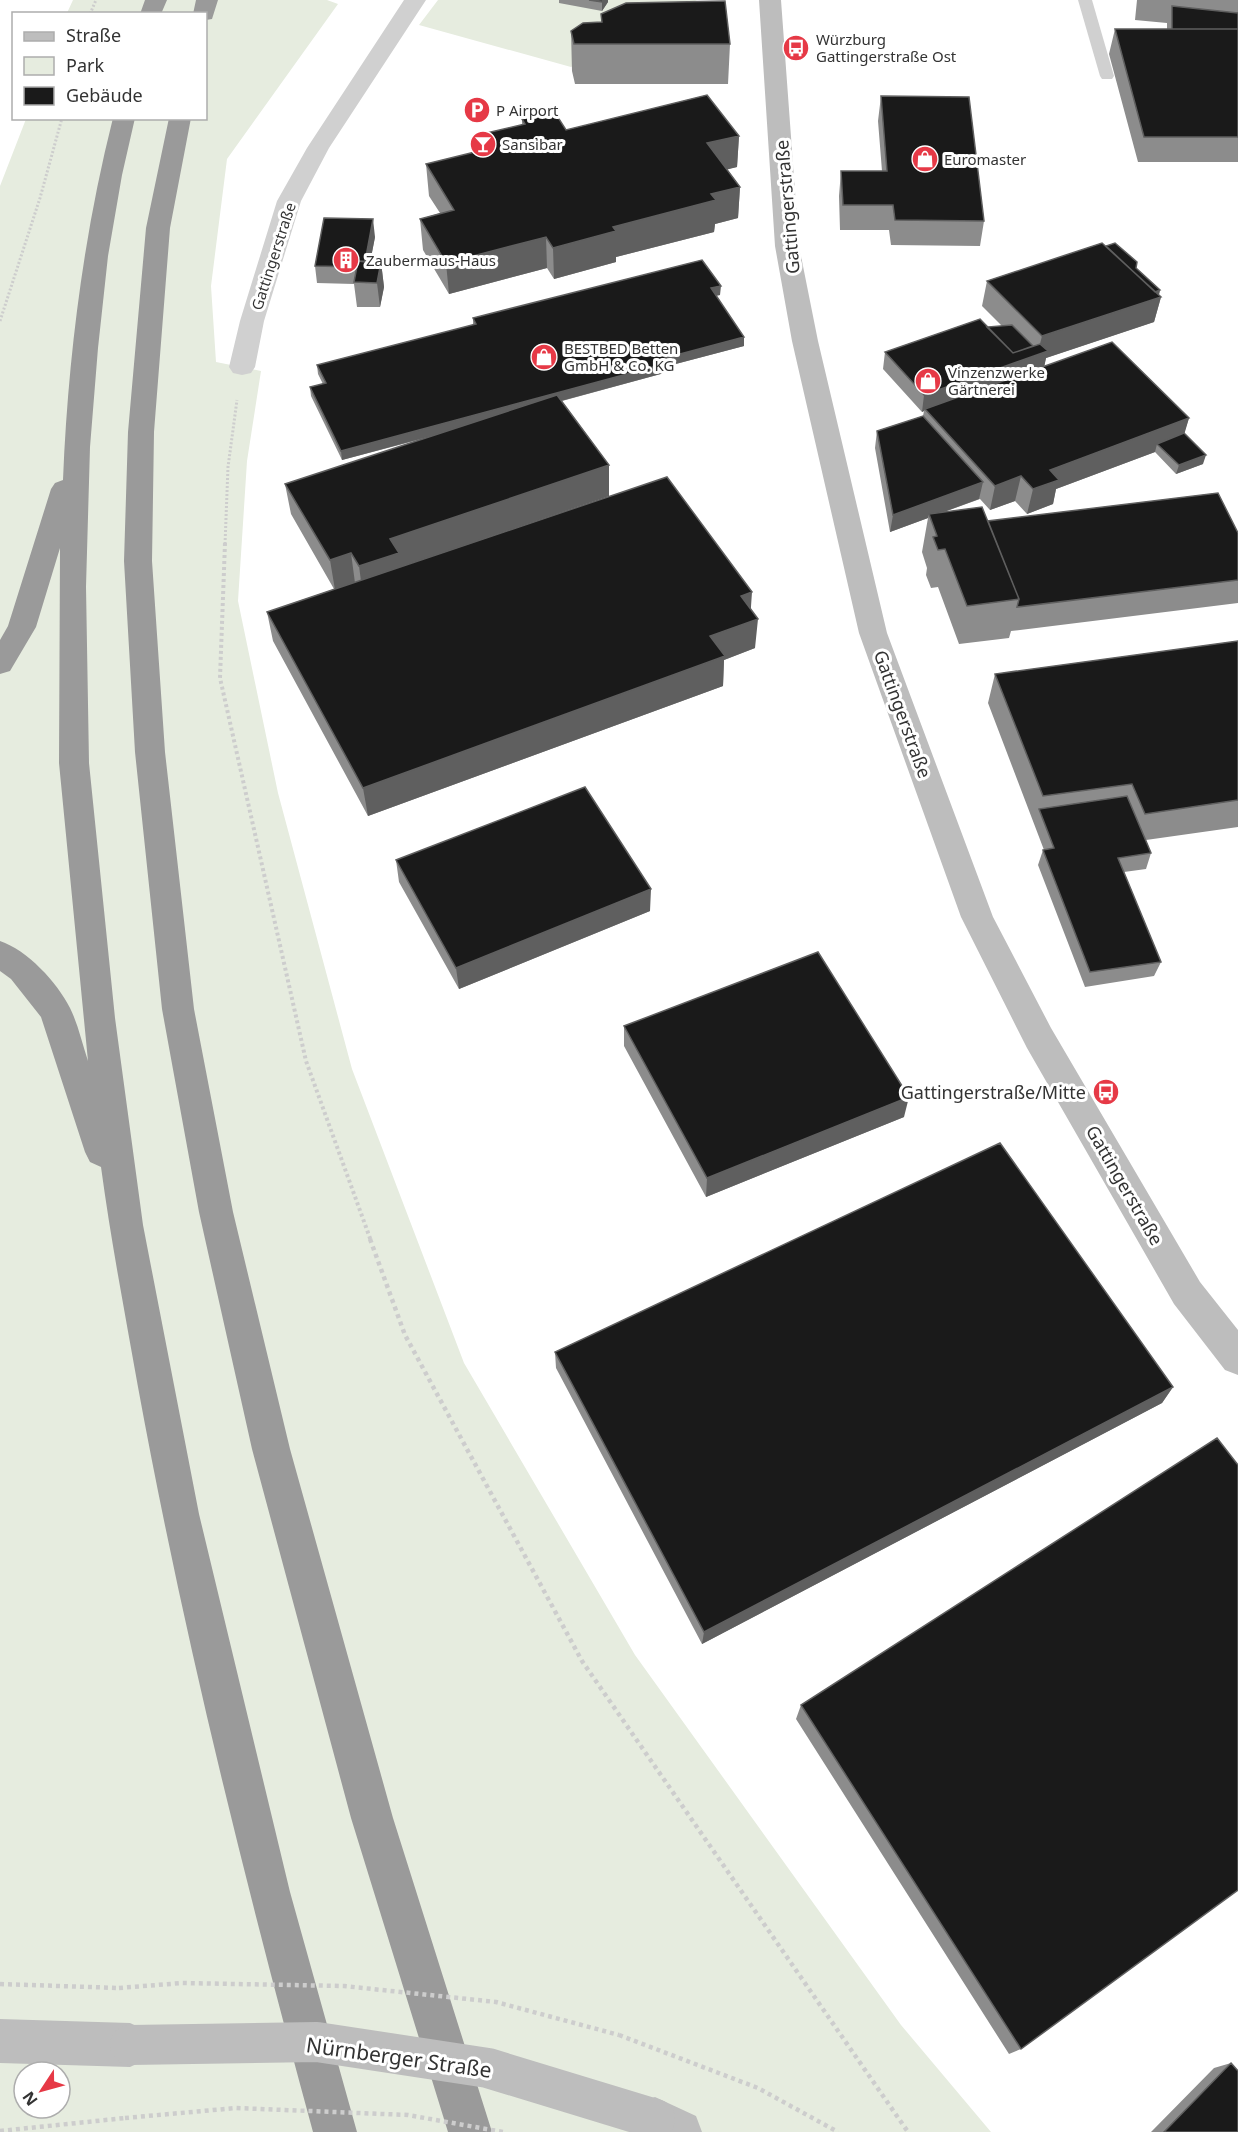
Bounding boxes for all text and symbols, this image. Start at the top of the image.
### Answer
legend [12,12,207,120]
text: Straße [66,23,121,47]
place label: Würzburg Gattingerstraße Ost [816,29,957,66]
bus stop icon: Würzburg Gattingerstraße Ost [781,33,811,63]
text: Park [66,53,104,77]
text: Gebäude [66,83,143,107]
parking icon: P Airport [462,95,492,125]
place label: P Airport [496,100,559,120]
bar icon: Sansibar [468,129,498,159]
place label: Sansibar [502,134,563,154]
street label: Gattingerstraße [769,139,805,275]
shop icon: Euromaster [910,144,940,174]
place label: Euromaster [944,149,1026,169]
street label: Gattingerstraße [246,200,300,312]
building icon: Zaubermaus-Haus [331,245,361,275]
place label: Zaubermaus-Haus [366,250,496,270]
place label: BESTBED Betten GmbH & Co. KG [564,338,678,375]
shop icon: BESTBED Betten GmbH & Co. KG [529,342,559,372]
place label: Vinzenzwerke Gärtnerei [948,362,1045,399]
shop icon: Vinzenzwerke Gärtnerei [913,366,943,396]
street label: Gattingerstraße [869,647,937,781]
bus stop icon: Gattingerstraße/Mitte [1091,1077,1121,1107]
place label: Gattingerstraße/Mitte [901,1080,1086,1104]
street label: Gattingerstraße [1081,1121,1169,1249]
street label: Nürnberger Straße [304,2030,494,2084]
north arrow [12,2060,72,2120]
text: N [17,2087,43,2111]

